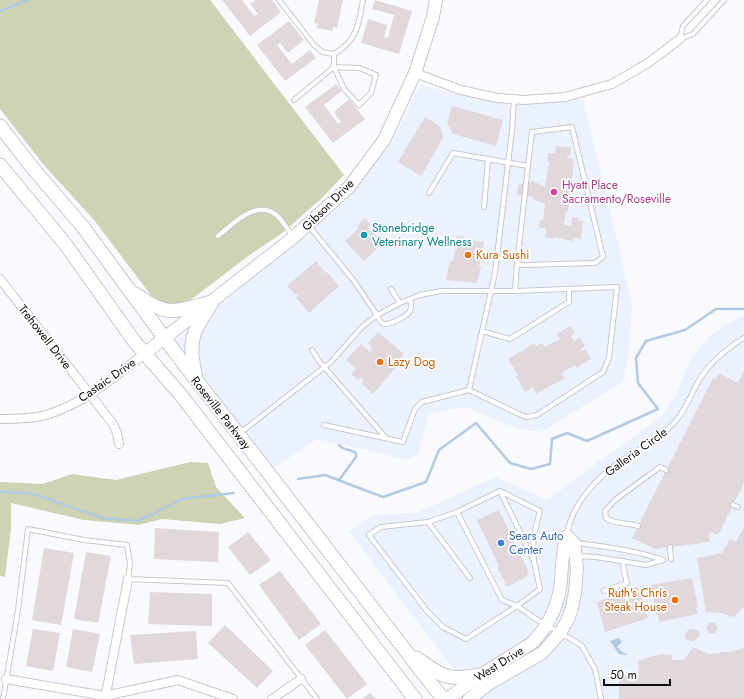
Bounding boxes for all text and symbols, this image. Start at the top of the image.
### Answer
street label: Gibson Drive [298,175,358,235]
place label: Hyatt Place Sacramento/Roseville [562,176,671,208]
marker: Hyatt Place Sacramento/Roseville [549,187,559,197]
place label: Stonebridge Veterinary Wellness [372,219,472,251]
marker: Stonebridge Veterinary Wellness [359,230,369,240]
place label: Kura Sushi [476,246,529,264]
marker: Kura Sushi [463,250,473,260]
street label: Trehowell Drive [14,301,76,373]
place label: Lazy Dog [388,353,435,371]
street label: Castaic Drive [75,354,139,406]
marker: Lazy Dog [375,357,385,367]
street label: Roseville Parkway [187,373,256,454]
street label: Galleria Circle [601,423,671,481]
place label: Sears Auto Center [509,527,564,559]
marker: Sears Auto Center [496,538,506,548]
place label: Ruth's Chris Steak House [604,584,667,616]
marker: Ruth's Chris Steak House [670,595,680,605]
street label: West Drive [471,642,527,686]
scale bar [604,661,670,687]
text: 50 m [610,666,637,684]

